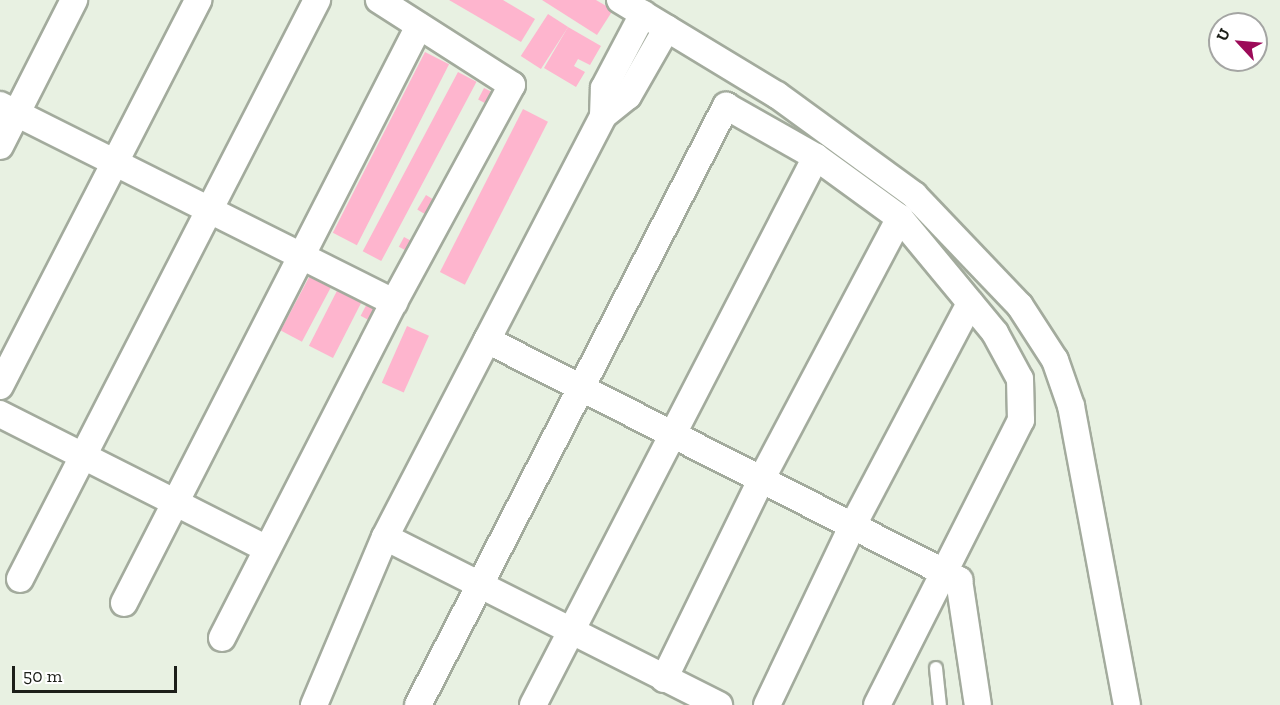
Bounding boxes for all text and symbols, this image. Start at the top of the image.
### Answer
north arrow [1208,12,1268,72]
text: U [1212,25,1234,44]
scale bar [15,654,180,692]
text: 50 m [23,665,62,687]

